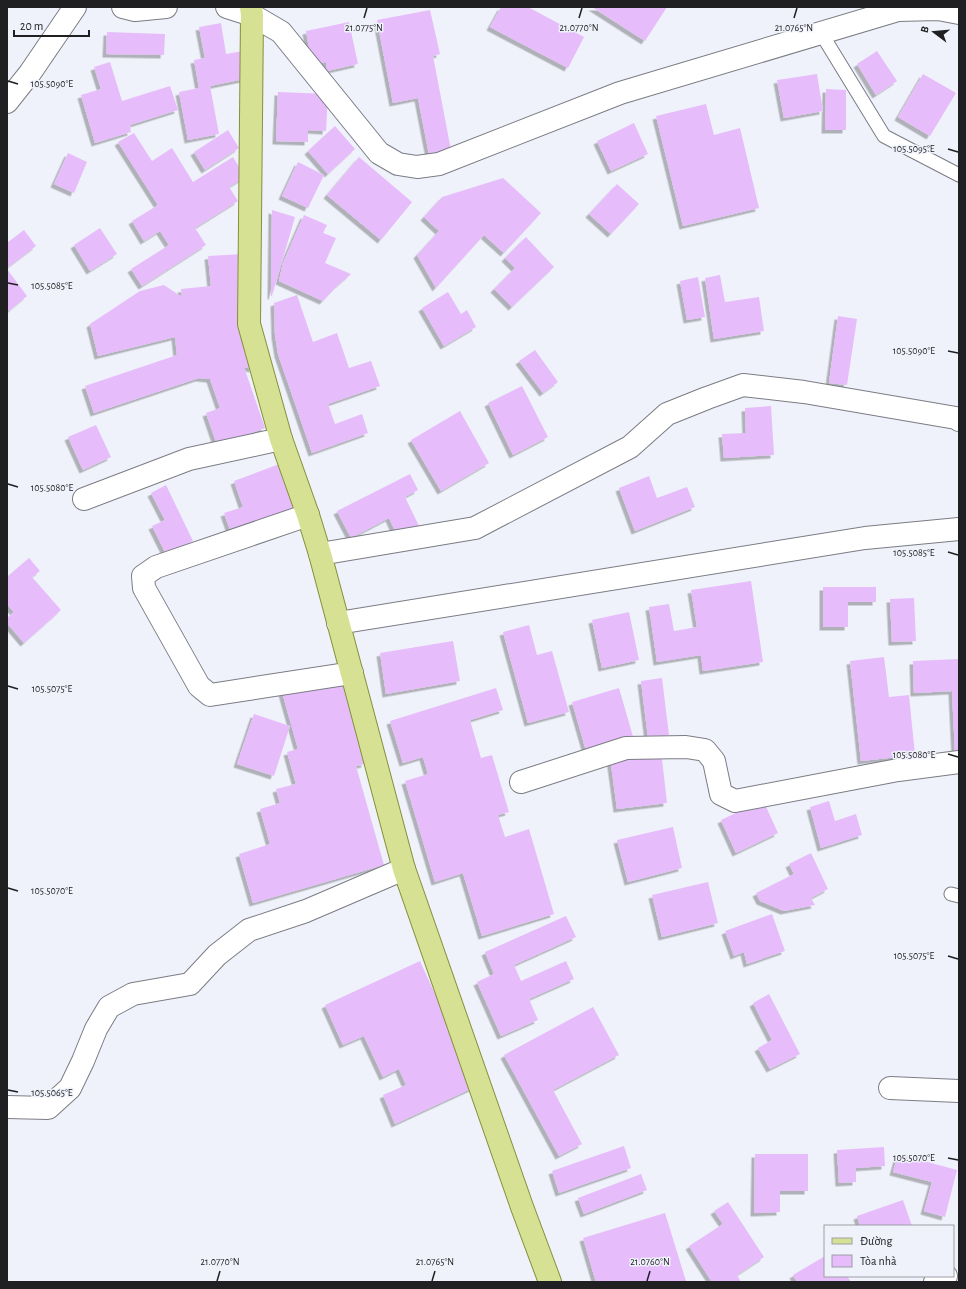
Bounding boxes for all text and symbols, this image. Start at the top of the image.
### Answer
scale bar [14,12,89,38]
north arrow [914,12,954,52]
text: 20 m [20,20,43,32]
text: 21.0775°N [345,23,383,33]
text: 21.0770°N [560,23,598,33]
text: 21.0765°N [775,23,813,33]
text: B [919,24,931,34]
text: 105.5090°E [31,79,73,89]
text: 105.5095°E [893,144,935,154]
text: 105.5085°E [31,281,73,291]
text: 105.5090°E [893,346,935,356]
text: 105.5080°E [31,483,73,493]
text: 105.5085°E [893,548,935,558]
text: 105.5075°E [32,684,73,694]
text: 105.5080°E [893,750,935,760]
text: 105.5070°E [31,886,73,896]
text: 105.5075°E [894,951,935,961]
text: 105.5065°E [31,1088,73,1098]
text: 105.5070°E [893,1153,935,1163]
legend [824,1225,954,1277]
text: Đường [860,1235,893,1247]
text: Tòa nhà [860,1255,897,1267]
text: 21.0770°N [201,1257,239,1267]
text: 21.0765°N [416,1257,454,1267]
text: 21.0760°N [630,1257,670,1267]

